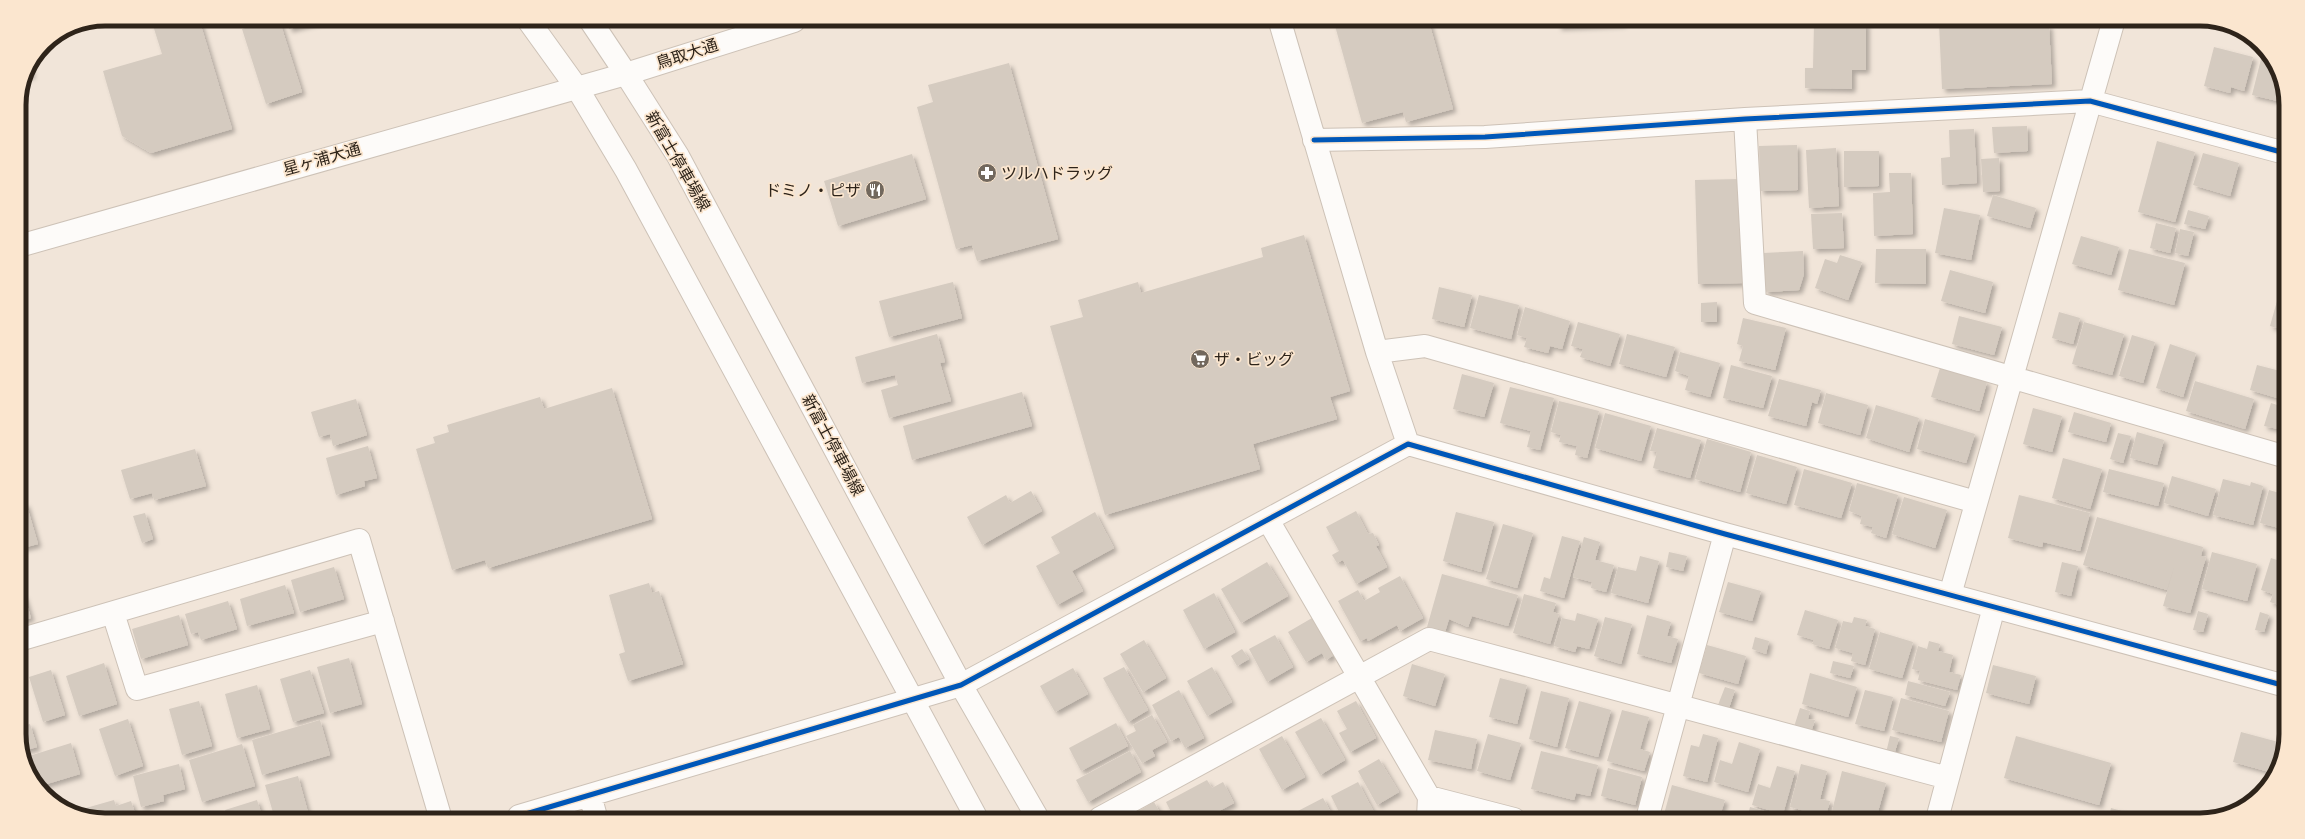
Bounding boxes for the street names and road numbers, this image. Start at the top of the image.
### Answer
street label: 鳥取大通 [653,33,721,75]
street label: 新富士停車場線 [640,107,716,215]
street label: 星ヶ浦大通 [280,137,364,181]
street label: 新富士停車場線 [797,390,869,500]

